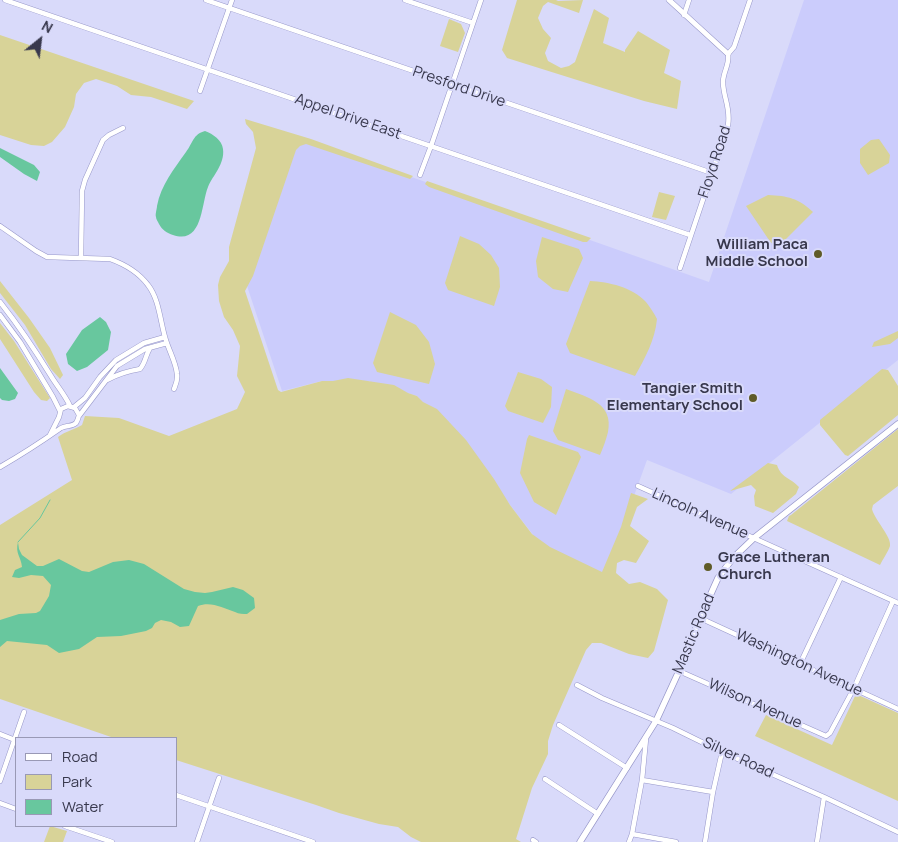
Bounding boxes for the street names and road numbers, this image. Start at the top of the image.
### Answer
street label: Presford Drive [410,63,508,111]
street label: Appel Drive East [292,90,404,144]
street label: Floyd Road [695,124,735,200]
street label: Lincoln Avenue [649,485,751,543]
street label: Mastic Road [669,591,719,677]
street label: Washington Avenue [733,626,865,700]
street label: Wilson Avenue [705,675,805,733]
street label: Silver Road [700,734,776,782]

